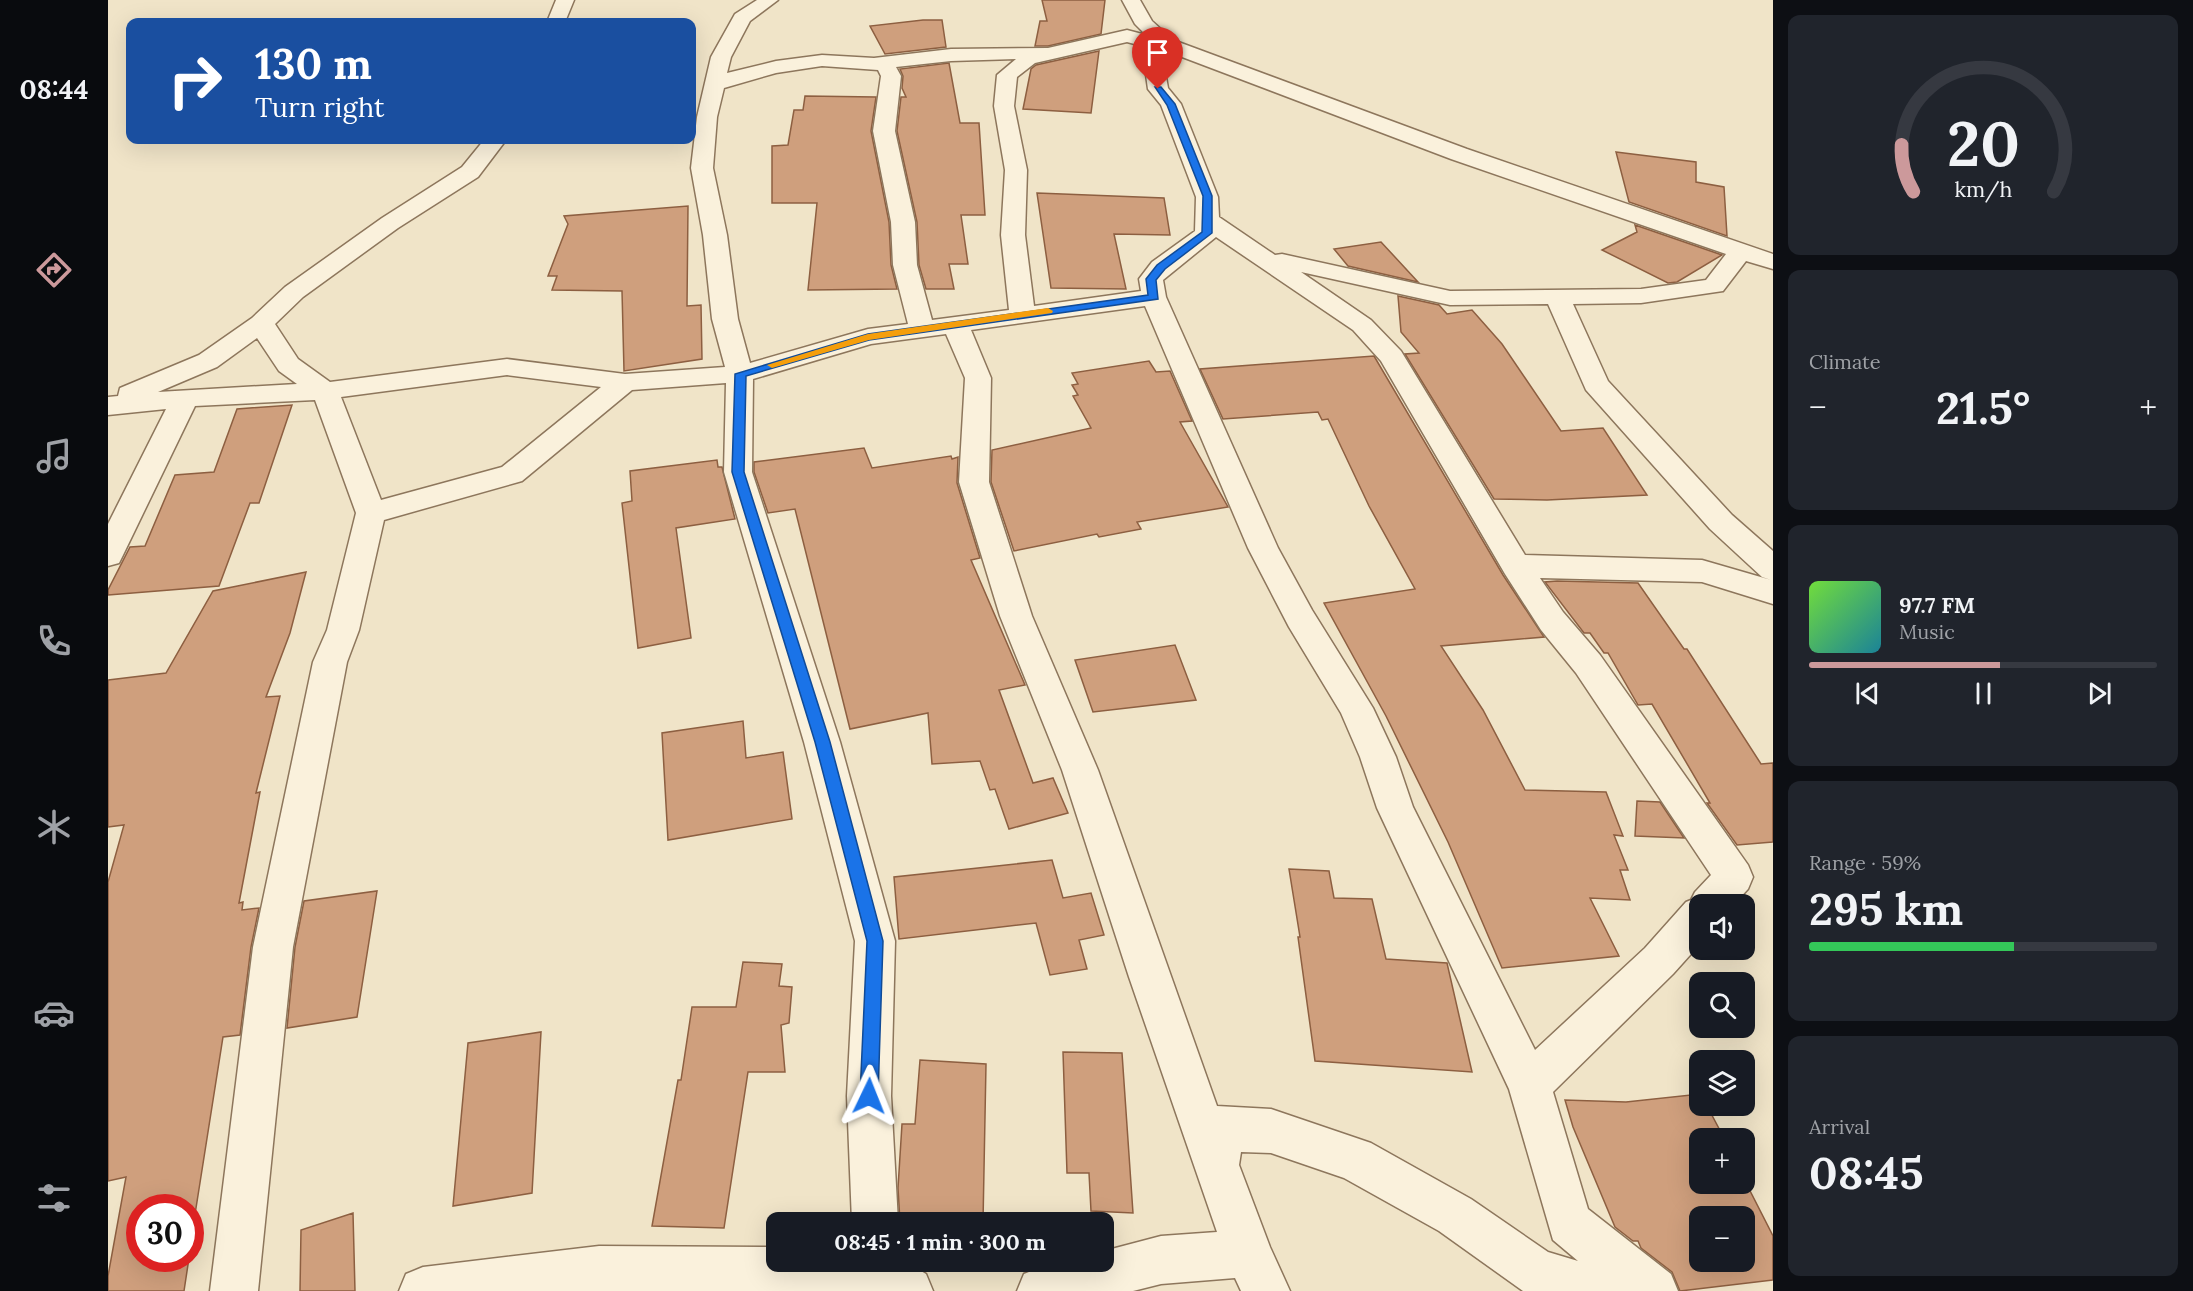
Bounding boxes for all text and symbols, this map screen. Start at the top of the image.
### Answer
pin [1132,27,1183,89]
icon: arrive [1141,36,1174,69]
text: 130 m [255,37,372,91]
icon: right [156,42,234,120]
text: 08:44 [19,72,89,106]
text: Turn right [255,90,384,124]
text: 20 [1947,103,2019,183]
text: km/h [1954,175,2012,203]
icon: directions [33,249,75,291]
text: Climate [1809,349,1881,374]
text: 21.5° [1936,379,2030,436]
text: − [1809,386,1827,428]
text: + [2139,386,2157,428]
icon: music [33,435,75,477]
text: 97.7 FM [1899,591,1975,619]
text: Music [1899,619,1955,644]
icon: phone [33,620,75,662]
icon: previous [1851,677,1884,710]
icon: pause [1967,677,2000,710]
icon: next [2083,677,2116,710]
icon: climate [33,806,75,848]
text: Range · 59% [1809,850,1921,875]
text: 295 km [1809,880,1963,937]
map controls [1689,894,1755,1272]
button: sound [1689,894,1755,960]
button: search [1689,972,1755,1038]
icon: car [33,992,75,1034]
button: layers [1689,1050,1755,1116]
position arrow [837,1064,901,1128]
text: Arrival [1809,1114,1870,1139]
button: + [1689,1128,1755,1194]
text: 08:45 [1809,1144,1924,1201]
icon: filters [33,1177,75,1219]
speed limit sign: 30 [126,1194,204,1272]
button: − [1689,1206,1755,1272]
text: 08:45 · 1 min · 300 m [834,1228,1046,1256]

